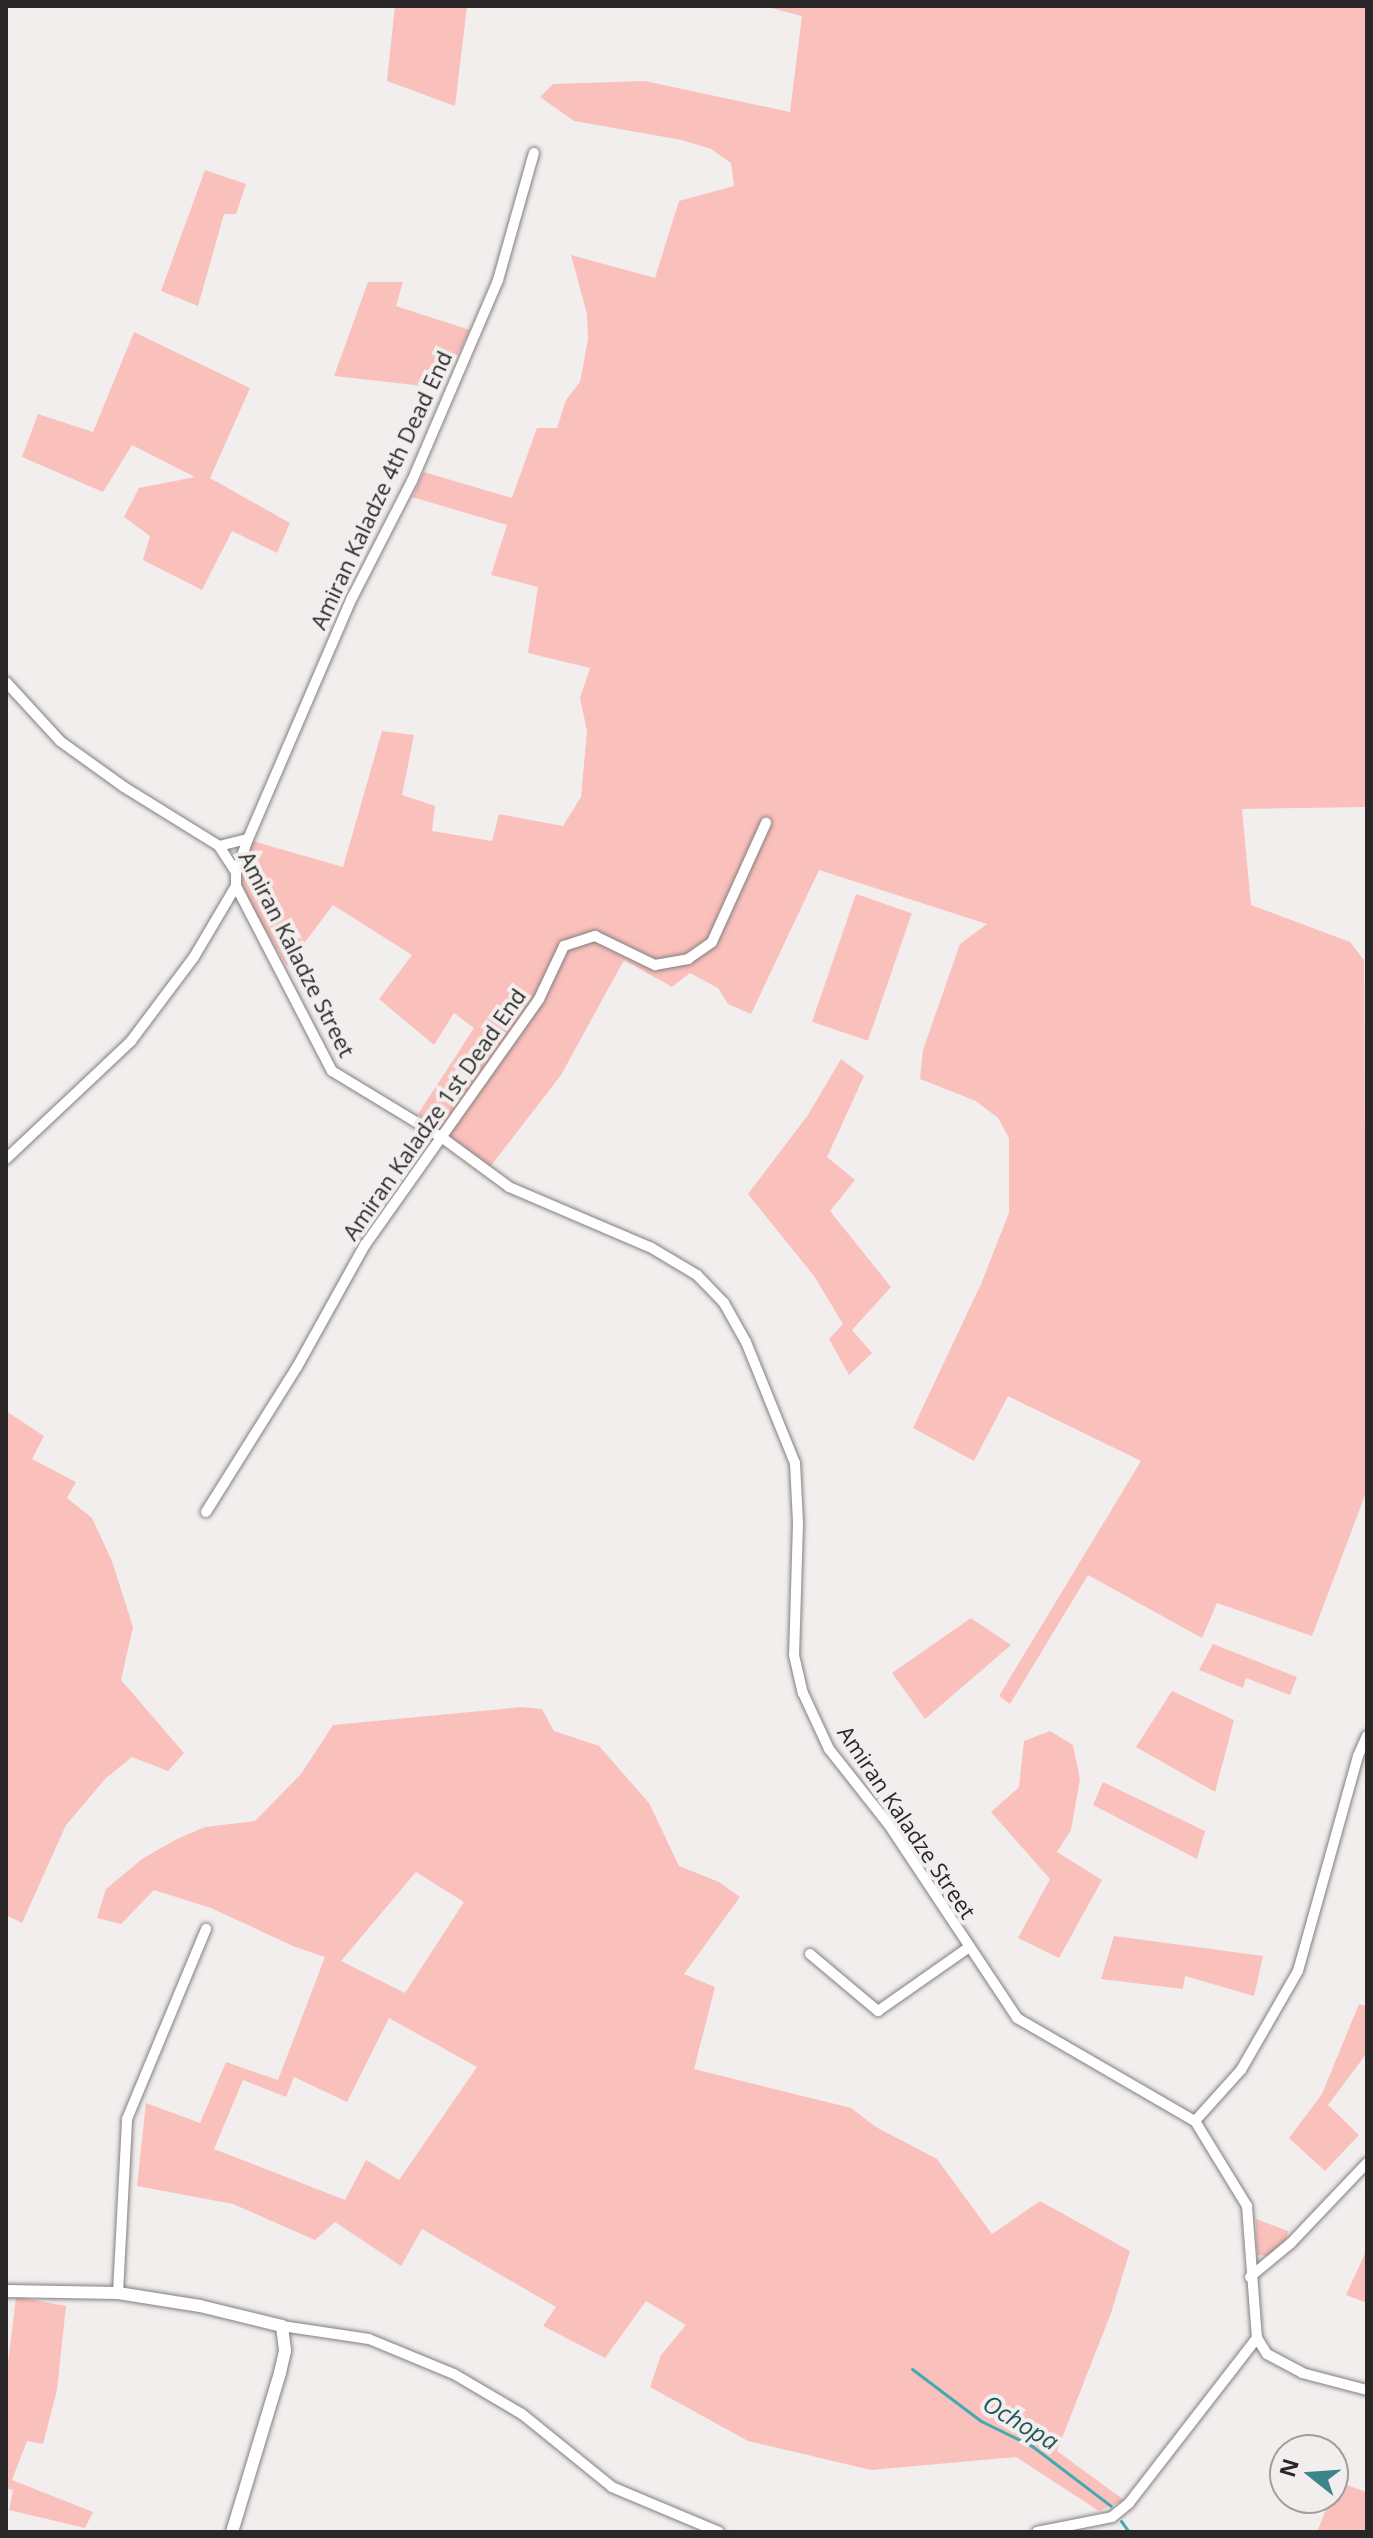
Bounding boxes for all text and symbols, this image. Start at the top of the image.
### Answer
street label: Amiran Kaladze 4th Dead End [305,347,457,633]
street label: Amiran Kaladze Street [234,847,360,1061]
street label: Amiran Kaladze 1st Dead End [337,983,531,1245]
street label: Amiran Kaladze Street [833,1721,981,1923]
water label: Ochopa [978,2388,1064,2456]
north arrow [1269,2434,1349,2514]
text: N [1271,2455,1305,2481]

